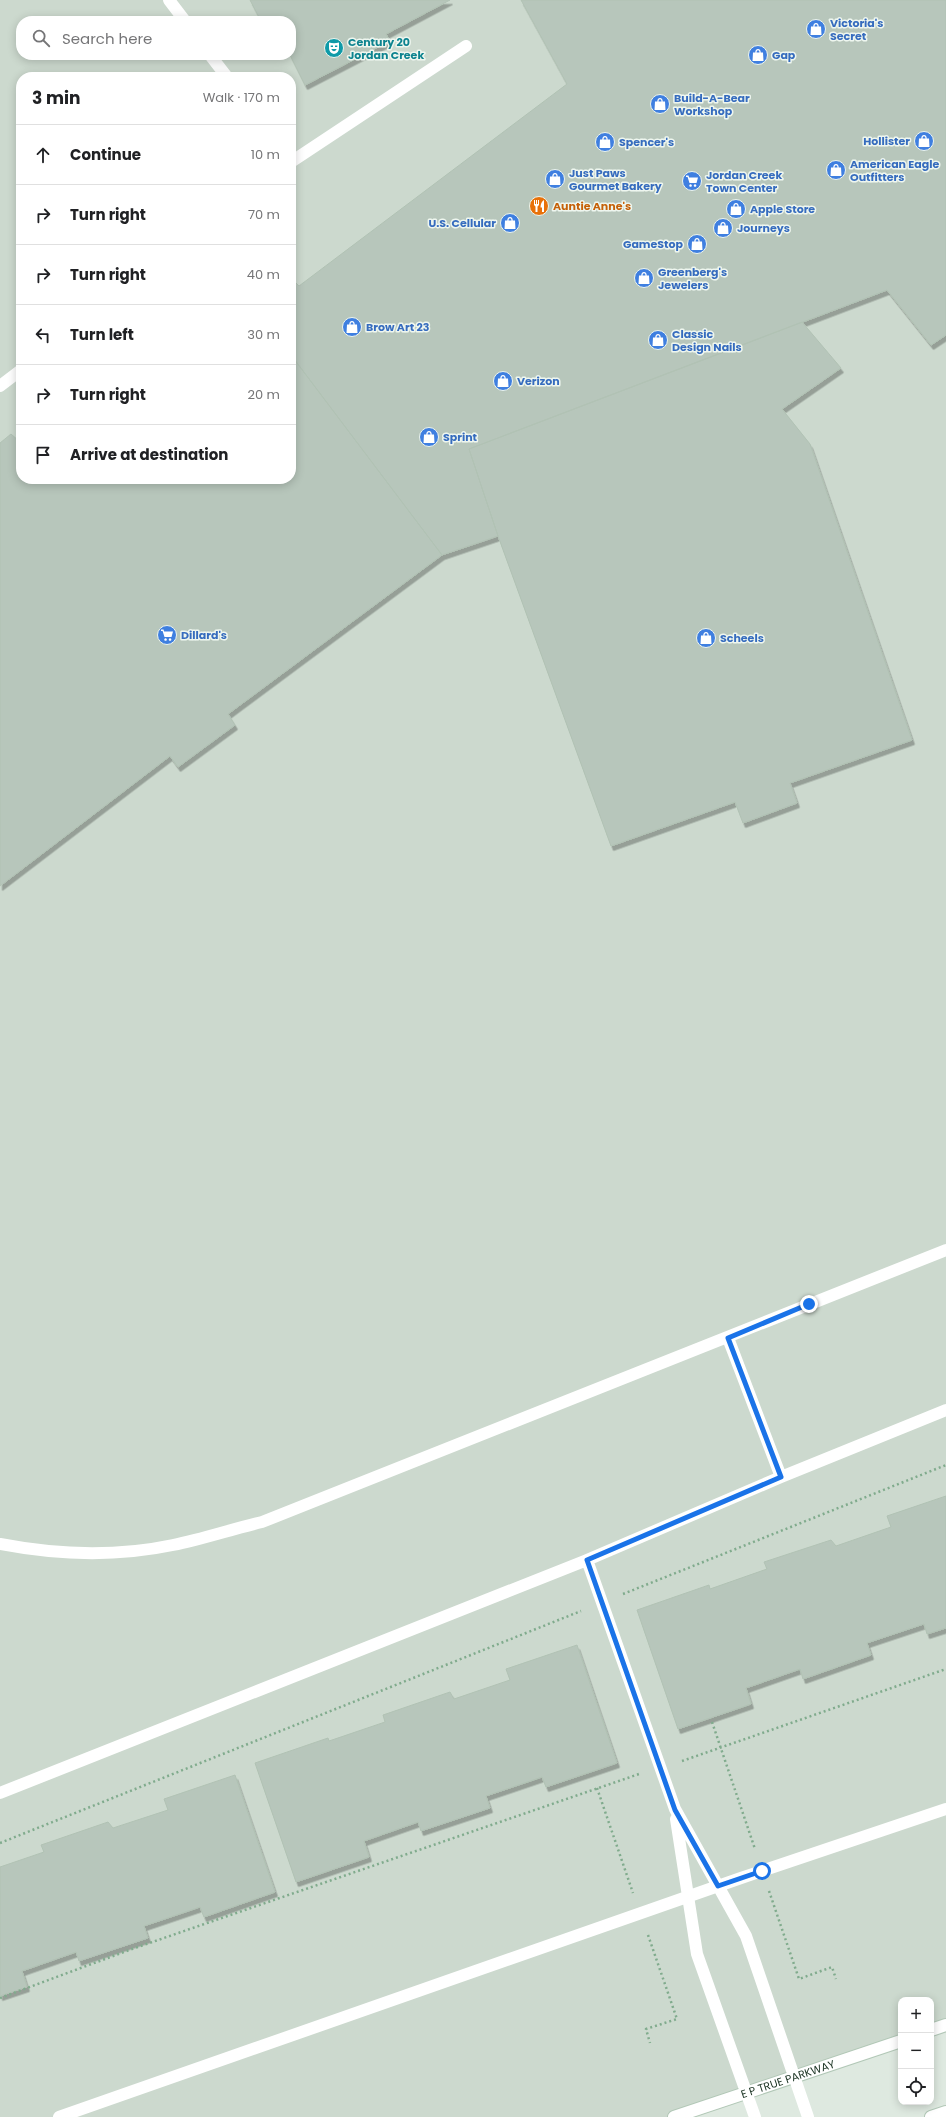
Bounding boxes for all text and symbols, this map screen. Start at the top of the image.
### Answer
place label: Victoria's Secret [830,15,883,44]
search box [16,16,296,60]
shop icon: Victoria's Secret [805,18,827,40]
icon: search [30,27,52,49]
text: Search here [62,28,152,49]
place label: Century 20 Jordan Creek [348,34,424,63]
theatre icon: Century 20 Jordan Creek [323,37,345,59]
shop icon: Gap [747,44,769,66]
place label: Gap [772,47,796,63]
text: 3 min [32,86,80,110]
text: Walk · 170 m [203,88,280,107]
place label: Build-A-Bear Workshop [674,90,750,119]
shop icon: Build-A-Bear Workshop [649,93,671,115]
shop icon: Hollister [913,130,935,152]
shop icon: Spencer's [594,131,616,153]
place label: Hollister [863,133,910,149]
place label: Spencer's [619,134,674,150]
icon: ahead [32,144,54,166]
text: Continue [70,144,141,165]
text: 10 m [251,145,280,164]
place label: American Eagle Outfitters [850,156,939,185]
shop icon: American Eagle Outfitters [825,159,847,181]
place label: Just Paws Gourmet Bakery [569,165,662,194]
place label: Jordan Creek Town Center [706,167,782,196]
shop icon: Just Paws Gourmet Bakery [544,168,566,190]
supermarket icon: Jordan Creek Town Center [681,170,703,192]
restaurant icon: Auntie Anne's [528,195,550,217]
place label: Auntie Anne's [553,198,631,214]
shop icon: Apple Store [725,198,747,220]
place label: Apple Store [750,201,815,217]
icon: right [32,204,54,226]
text: Turn right [70,204,146,225]
text: 70 m [248,205,280,224]
shop icon: U.S. Cellular [499,212,521,234]
place label: U.S. Cellular [428,215,496,231]
shop icon: Journeys [712,217,734,239]
place label: Journeys [737,220,790,236]
shop icon: GameStop [686,233,708,255]
place label: GameStop [623,236,684,252]
icon: right [32,264,54,286]
text: Turn right [70,264,146,285]
place label: Greenberg's Jewelers [658,264,727,293]
text: 40 m [247,265,280,284]
shop icon: Greenberg's Jewelers [633,267,655,289]
shop icon: Brow Art 23 [341,316,363,338]
place label: Brow Art 23 [366,319,430,335]
icon: left [32,324,54,346]
text: Turn left [70,324,134,345]
text: 30 m [247,325,280,344]
place label: Classic Design Nails [672,326,742,355]
shop icon: Classic Design Nails [647,329,669,351]
shop icon: Verizon [492,370,514,392]
place label: Verizon [517,373,560,389]
icon: right [32,384,54,406]
text: Turn right [70,384,146,405]
text: 20 m [247,385,280,404]
shop icon: Sprint [418,426,440,448]
place label: Sprint [443,429,478,445]
icon: arrive [32,444,54,466]
text: Arrive at destination [70,444,228,465]
supermarket icon: Dillard's [156,624,178,646]
place label: Dillard's [181,627,227,643]
shop icon: Scheels [695,627,717,649]
place label: Scheels [720,630,764,646]
route end [800,1295,818,1313]
route start [753,1862,771,1880]
map controls [898,1997,934,2105]
button: + [898,1997,934,2033]
button: − [898,2033,934,2069]
street label: E P TRUE PARKWAY [739,2056,837,2102]
button: locate [898,2069,934,2105]

